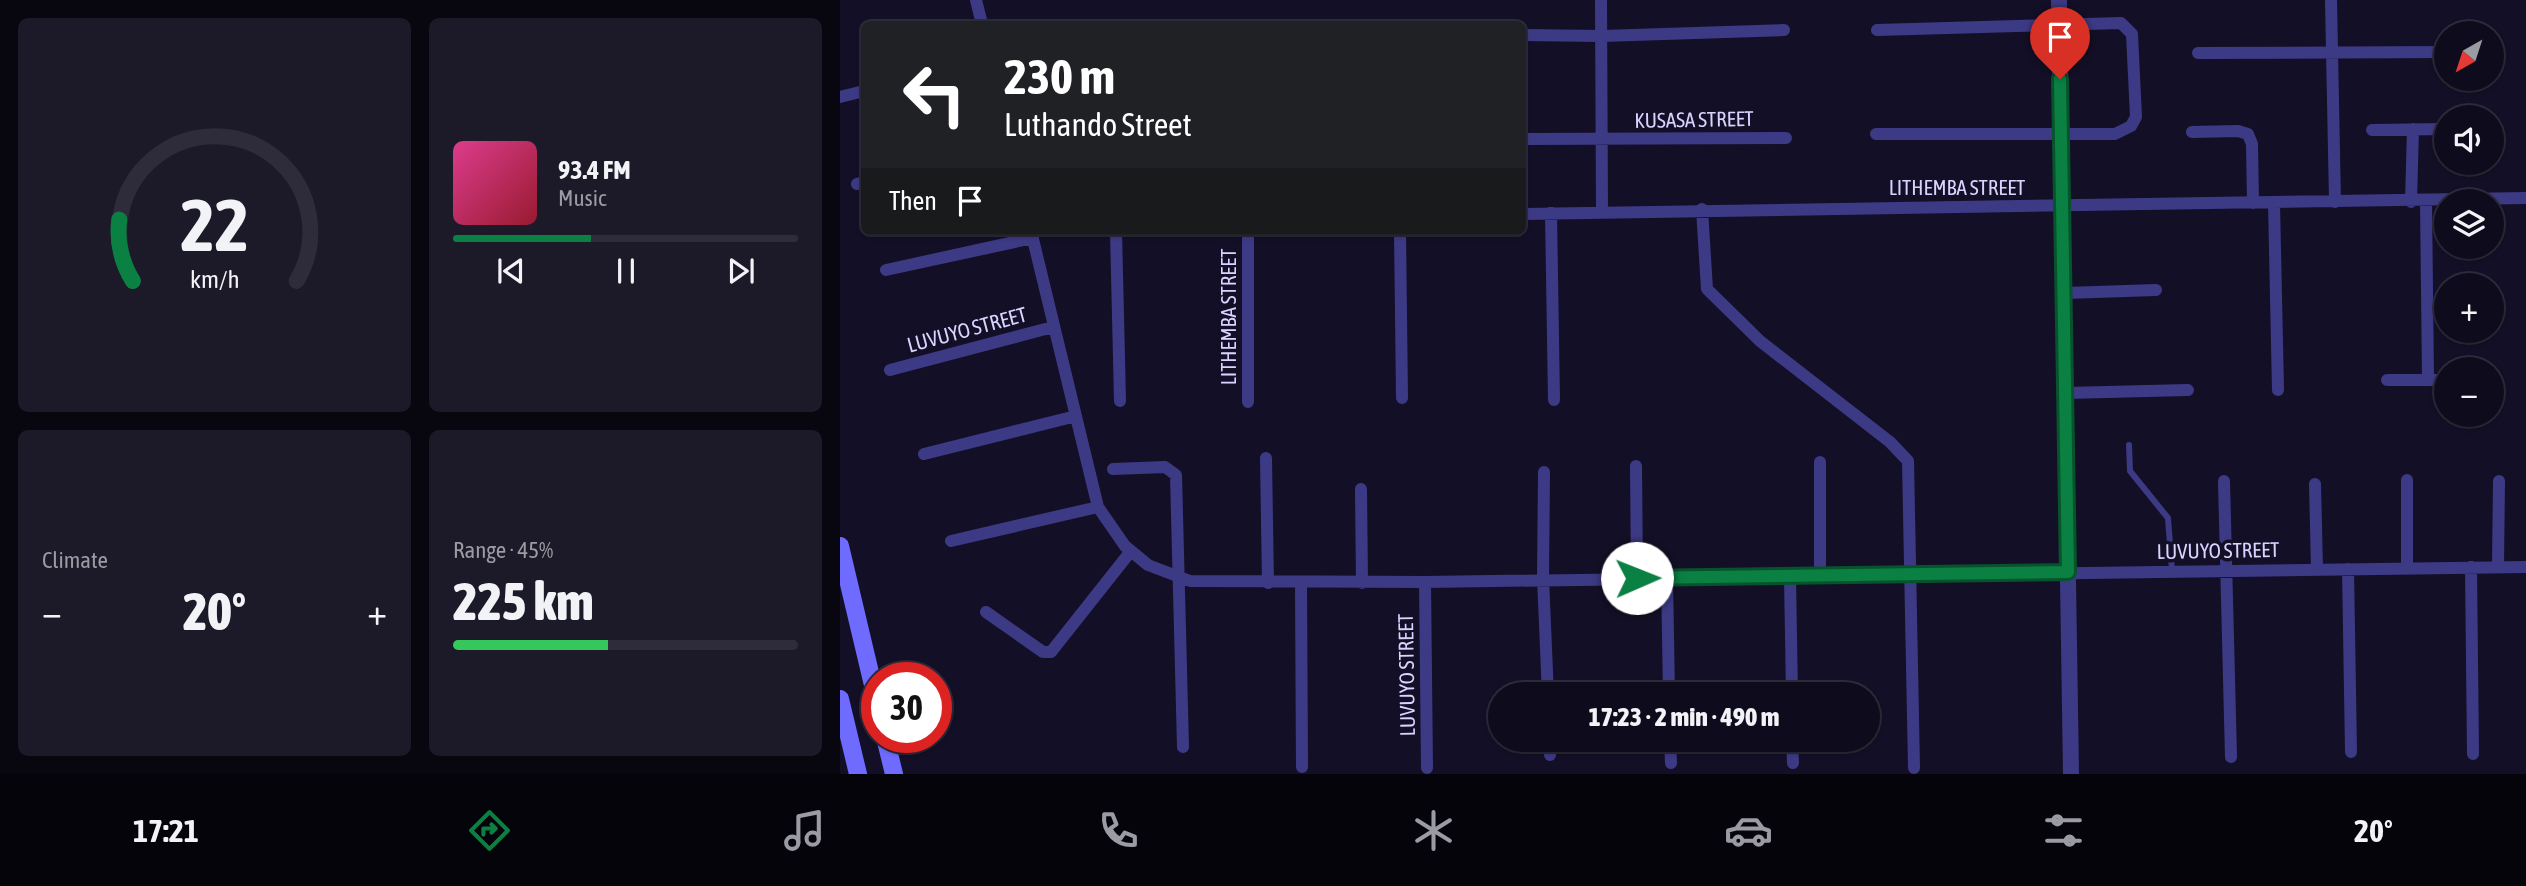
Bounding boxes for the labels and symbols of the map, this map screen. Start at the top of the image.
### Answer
pin [2030,7,2090,79]
north arrow [2434,21,2504,91]
street label: KUSASA STREET [1634,106,1754,132]
street label: LITHEMBA STREET [1889,175,2025,199]
street label: LITHEMBA STREET [1216,249,1240,385]
street label: LUVUYO STREET [904,302,1029,357]
street label: LUVUYO STREET [2156,537,2280,563]
position arrow [1600,541,1674,615]
street label: LUVUYO STREET [1393,613,1419,737]
speed limit sign: 30 [861,662,952,753]

